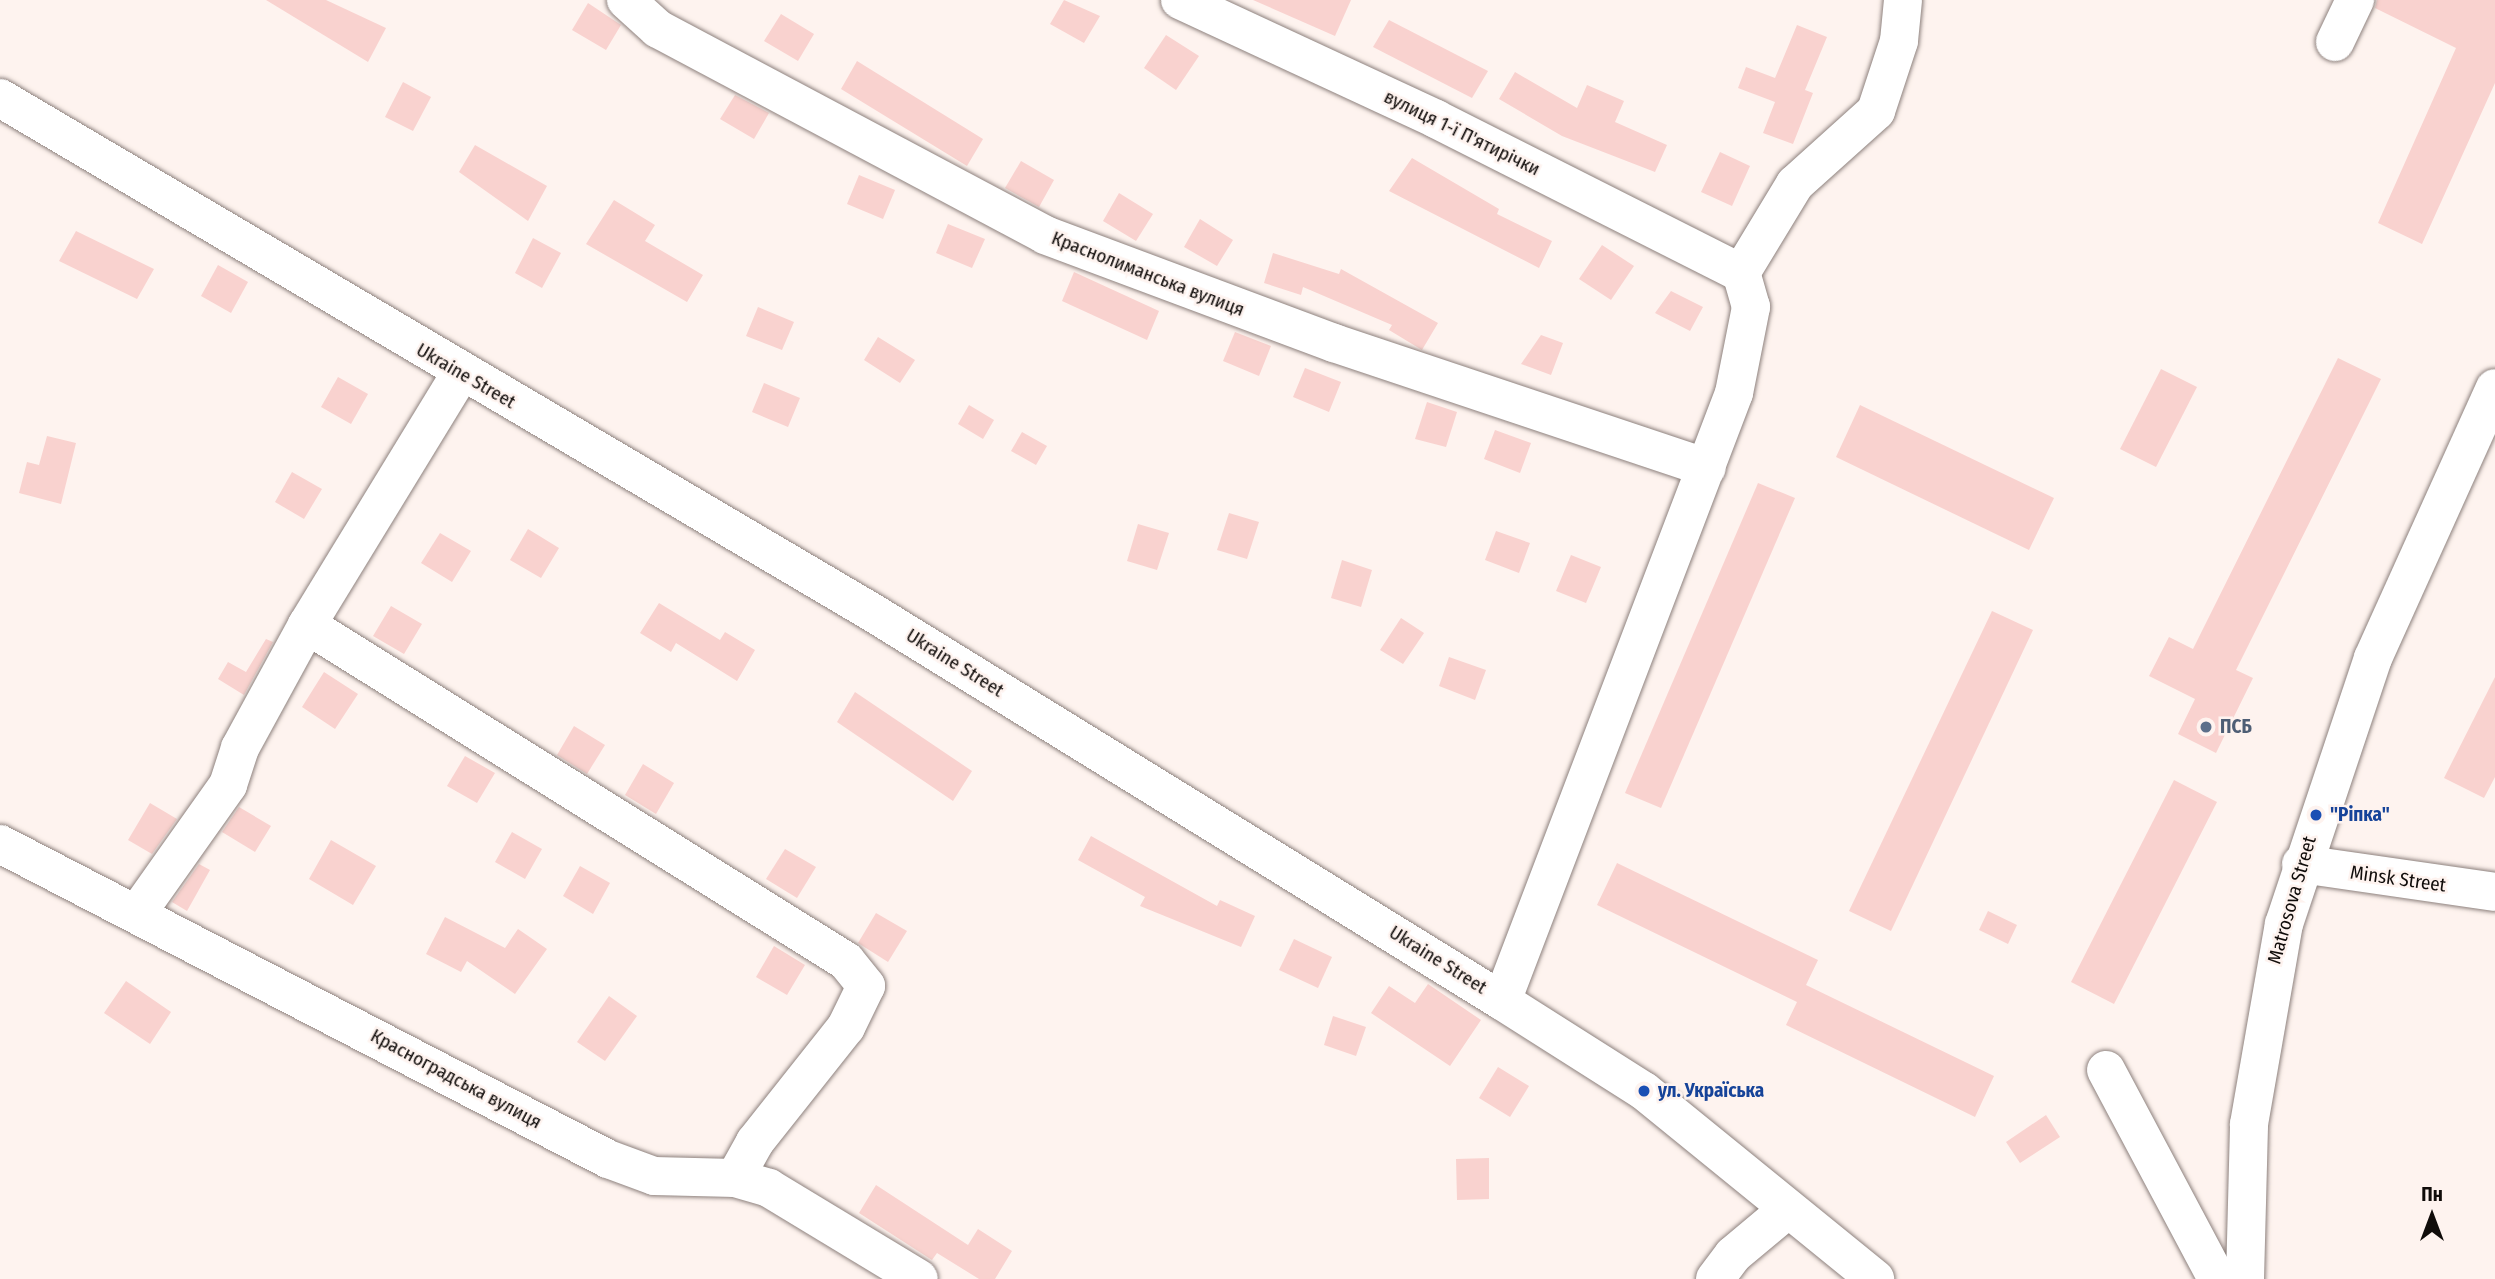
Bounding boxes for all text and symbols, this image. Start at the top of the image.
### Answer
street label: вулиця 1-ї П'ятирічки [1380,85,1544,181]
street label: Краснолиманська вулиця [1048,227,1248,321]
street label: Ukraine Street [412,338,520,414]
street label: Ukraine Street [902,624,1008,702]
place label: ПСБ [2220,716,2252,738]
marker: ПСБ [2198,719,2214,735]
place label: "Ріпка" [2330,804,2390,826]
marker: "Ріпка" [2308,807,2324,823]
street label: Matrosova Street [2263,833,2321,967]
street label: Minsk Street [2349,861,2447,897]
street label: Ukraine Street [1385,921,1491,999]
street label: Красноградська вулиця [367,1024,545,1134]
place label: ул. Україська [1658,1080,1764,1102]
marker: ул. Україська [1636,1083,1652,1099]
north arrow [2397,1181,2467,1251]
text: Пн [2421,1183,2443,1206]

